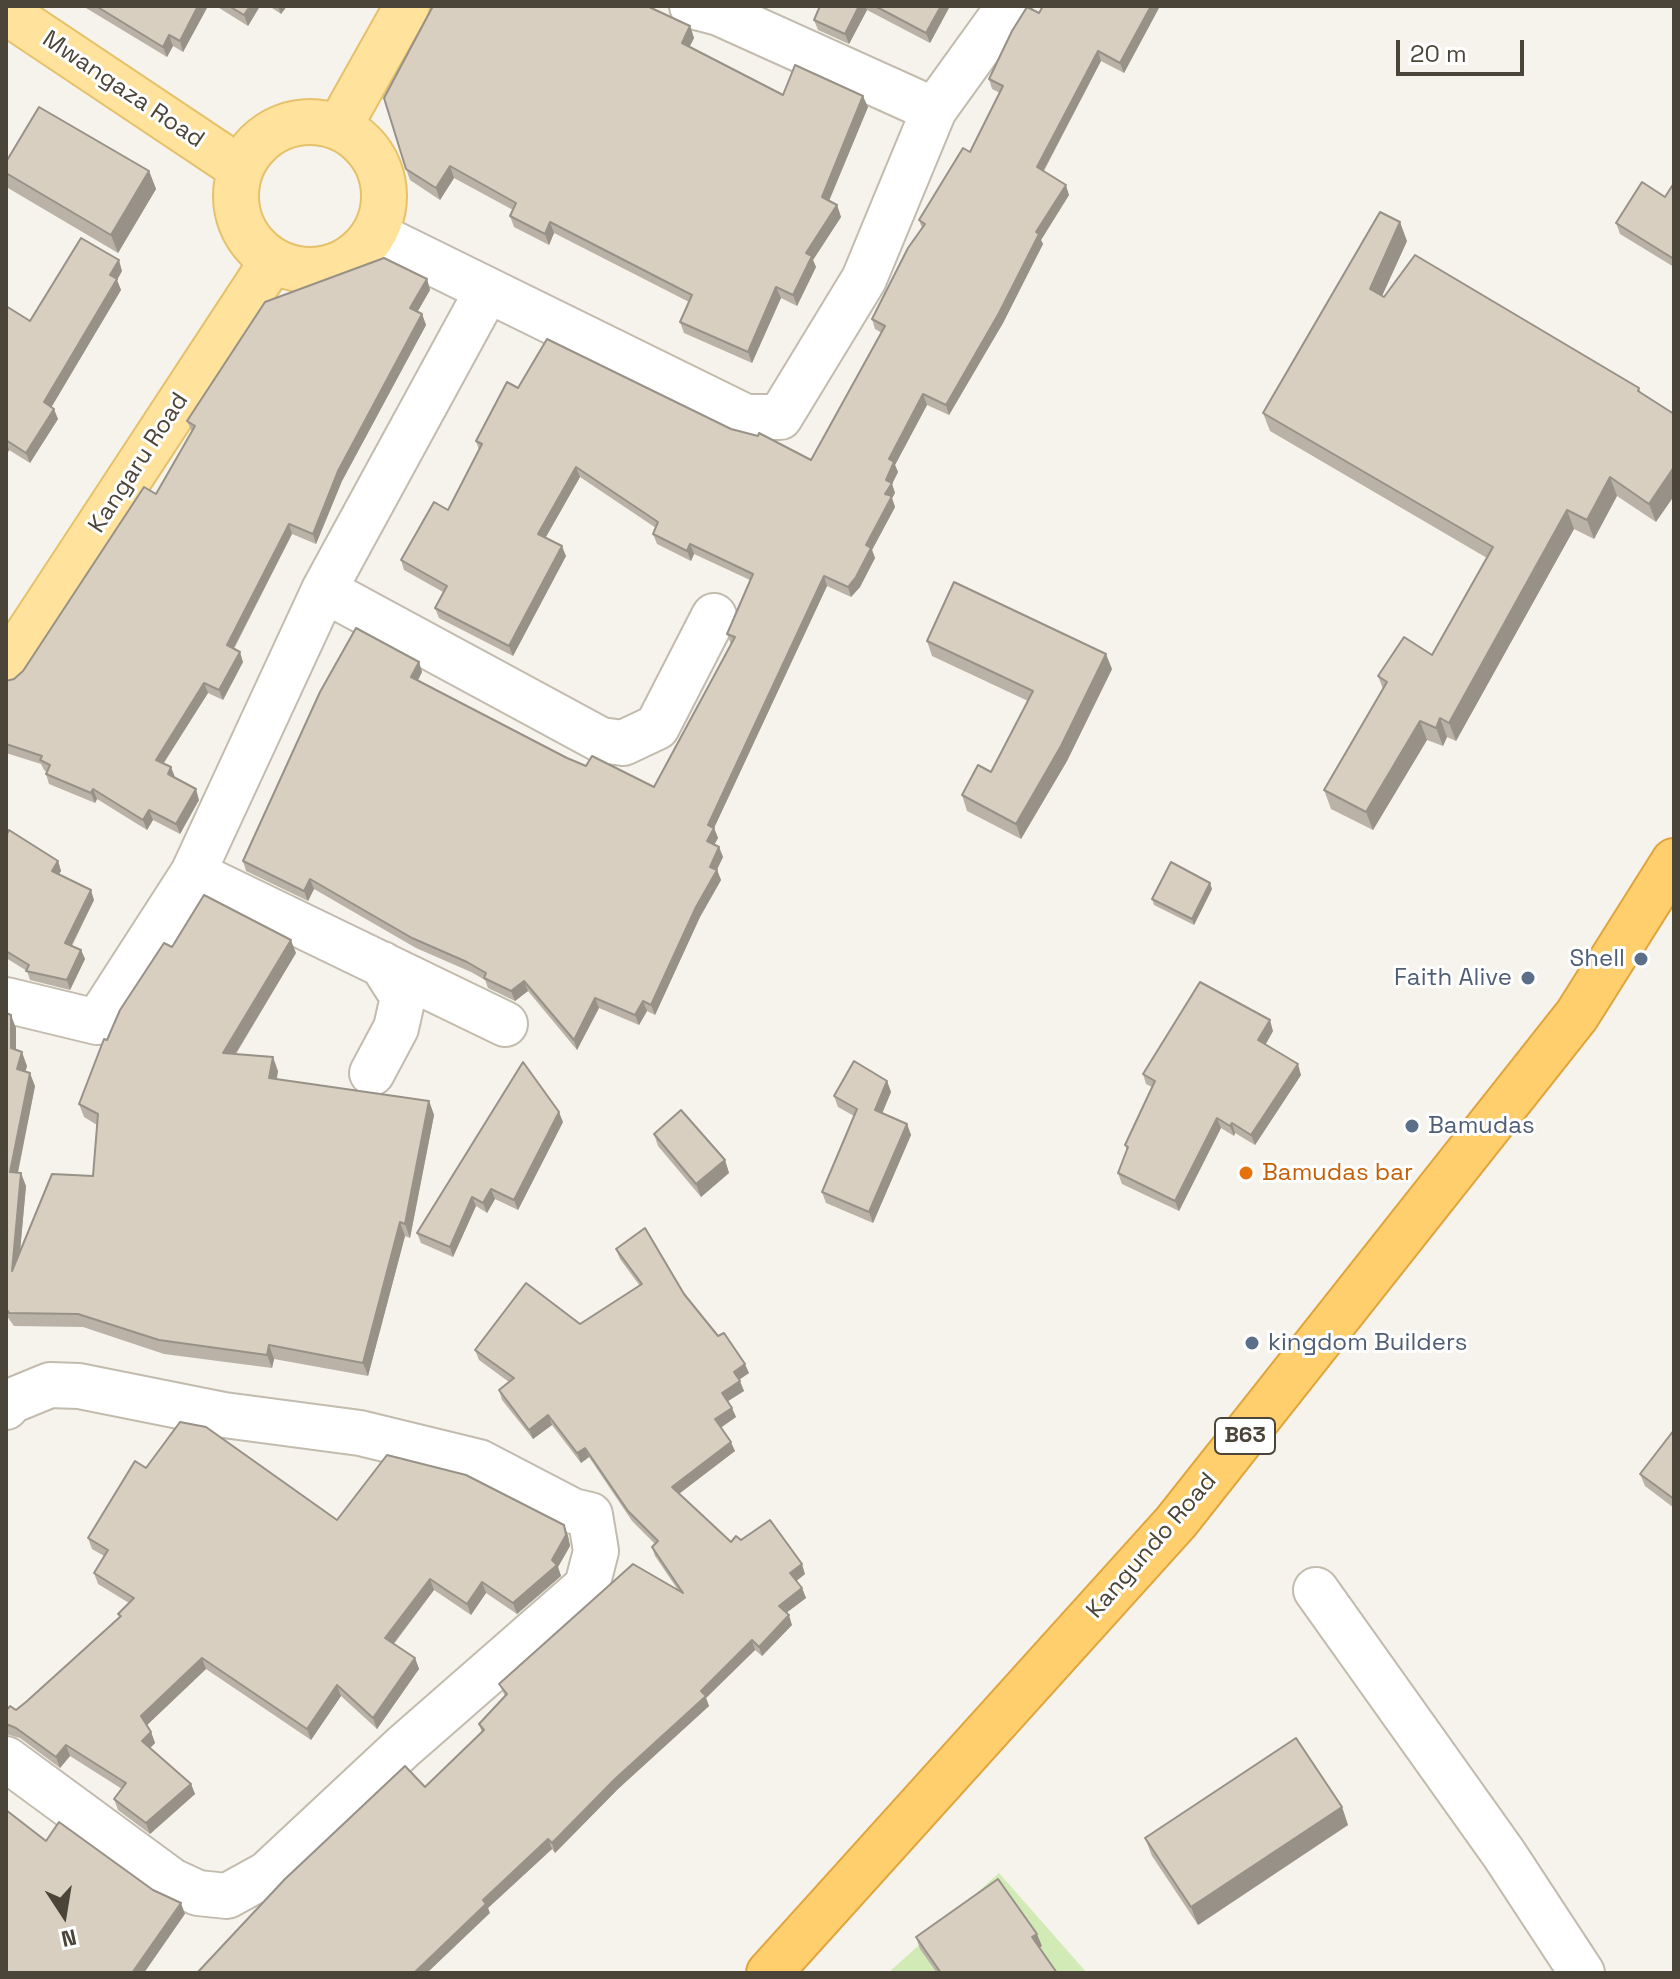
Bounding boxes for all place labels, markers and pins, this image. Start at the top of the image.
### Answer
place label: Shell [1570,945,1625,973]
marker: Shell [1632,950,1650,968]
place label: Faith Alive [1394,964,1512,992]
marker: Faith Alive [1519,969,1537,987]
place label: Bamudas [1428,1112,1535,1140]
marker: Bamudas [1403,1117,1421,1135]
place label: Bamudas bar [1262,1159,1413,1187]
marker: Bamudas bar [1237,1164,1255,1182]
place label: kingdom Builders [1268,1329,1467,1357]
marker: kingdom Builders [1243,1334,1261,1352]

